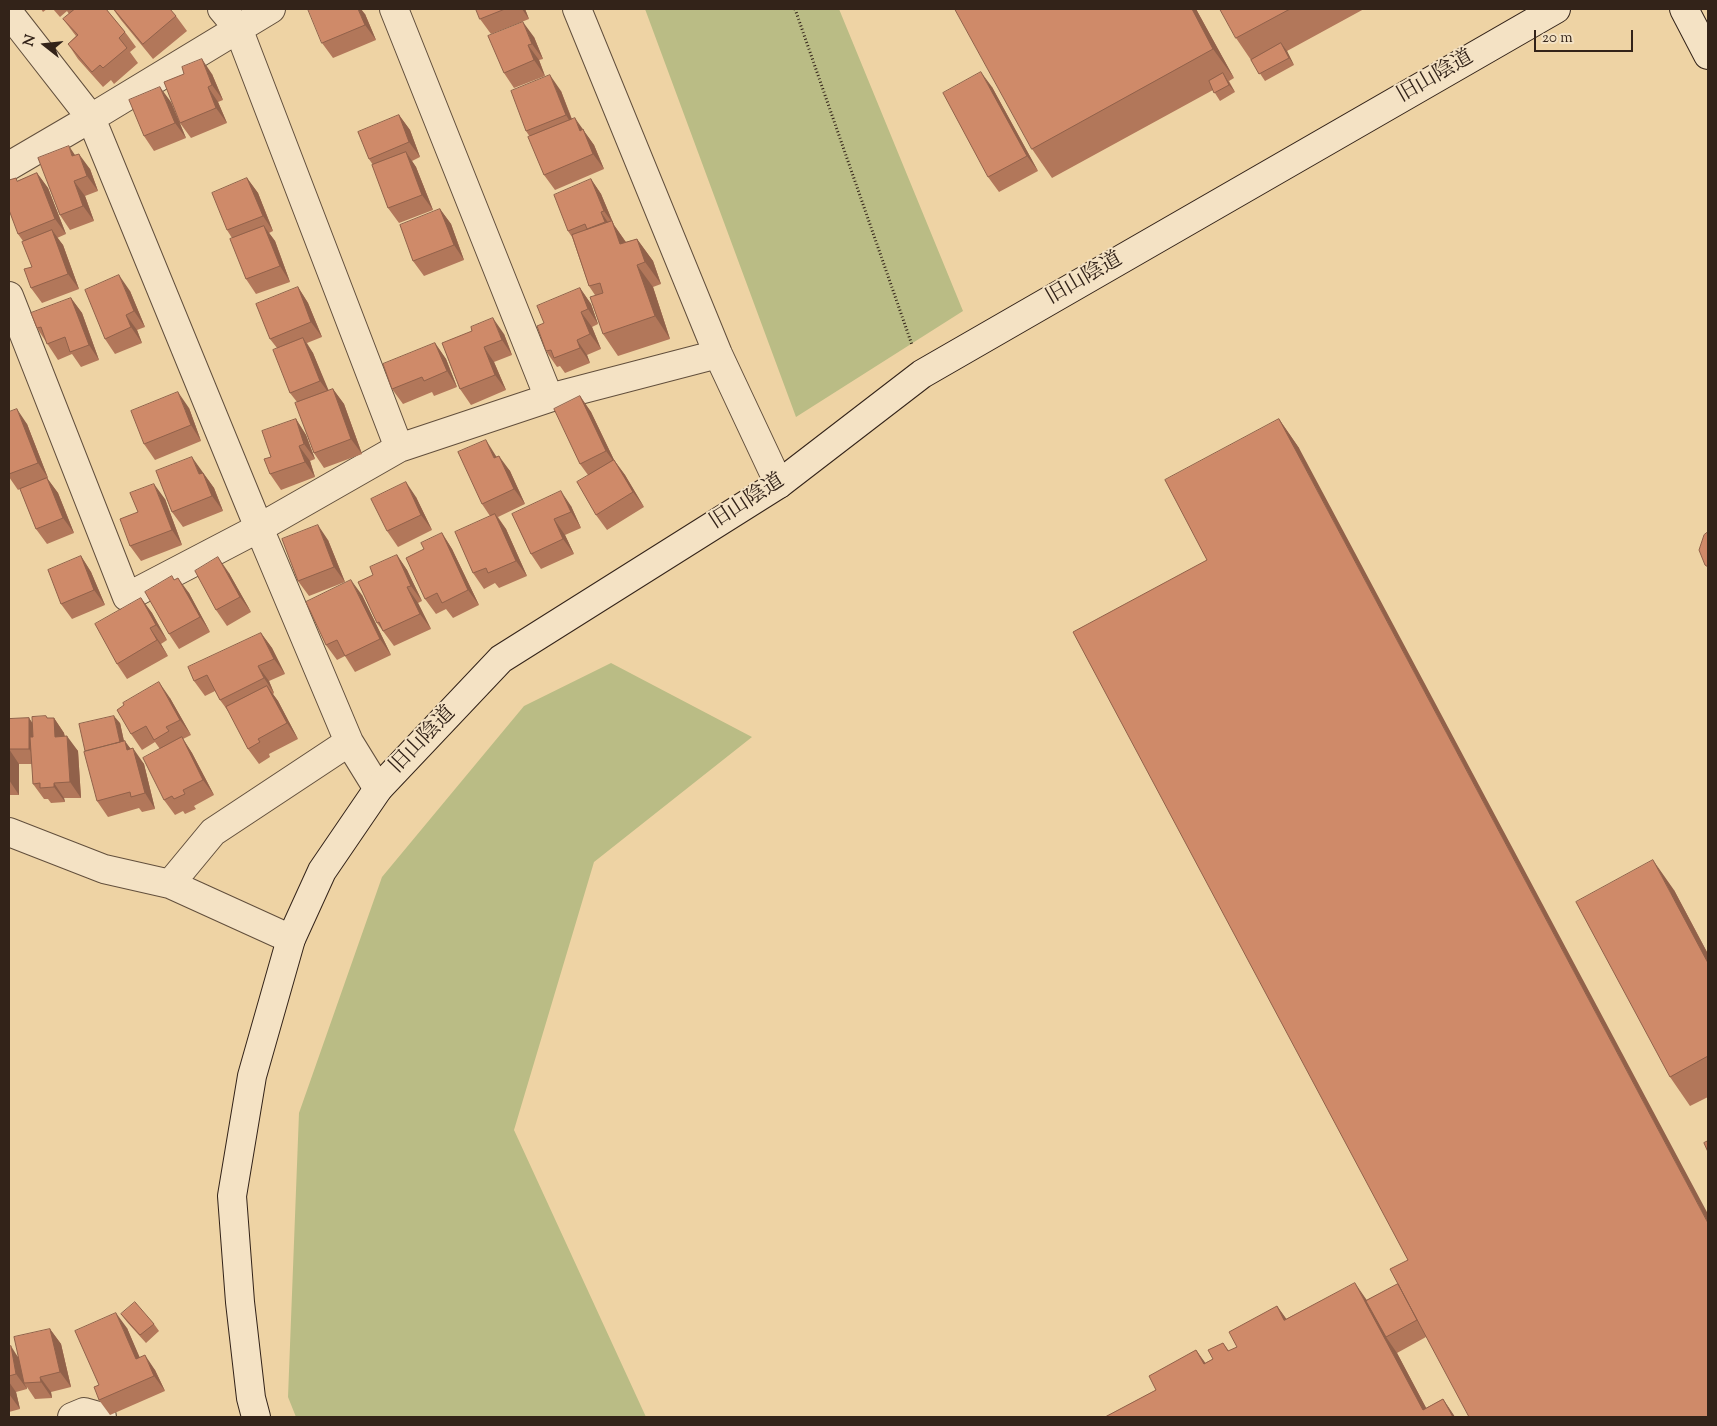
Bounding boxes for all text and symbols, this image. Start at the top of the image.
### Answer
north arrow [20,20,70,70]
scale bar [1537,20,1636,52]
text: 20 m [1542,28,1573,49]
text: N [19,33,42,49]
street label: 旧山陰道 [1393,46,1479,110]
street label: 旧山陰道 [1042,248,1128,312]
street label: 旧山陰道 [706,470,790,536]
street label: 旧山陰道 [386,702,462,780]

